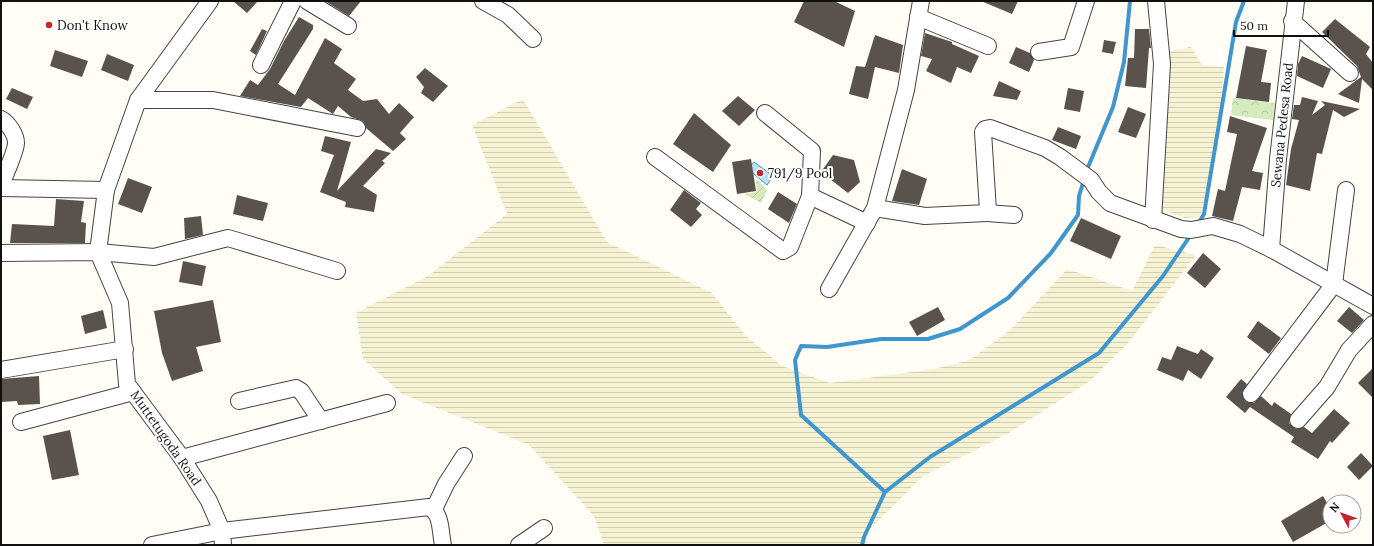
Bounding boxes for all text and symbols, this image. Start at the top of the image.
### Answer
scale bar [1234,12,1328,38]
place label: Don't Know [57,17,128,34]
text: 50 m [1240,18,1268,33]
marker: Don't Know [44,20,54,30]
street label: Sewana Pedesa Road [1267,62,1297,188]
place label: 791/9 Pool [768,165,833,182]
marker: 791/9 Pool [755,168,765,178]
street label: Muttetugoda Road [127,387,205,489]
north arrow [1322,494,1362,534]
text: N [1326,499,1343,515]

